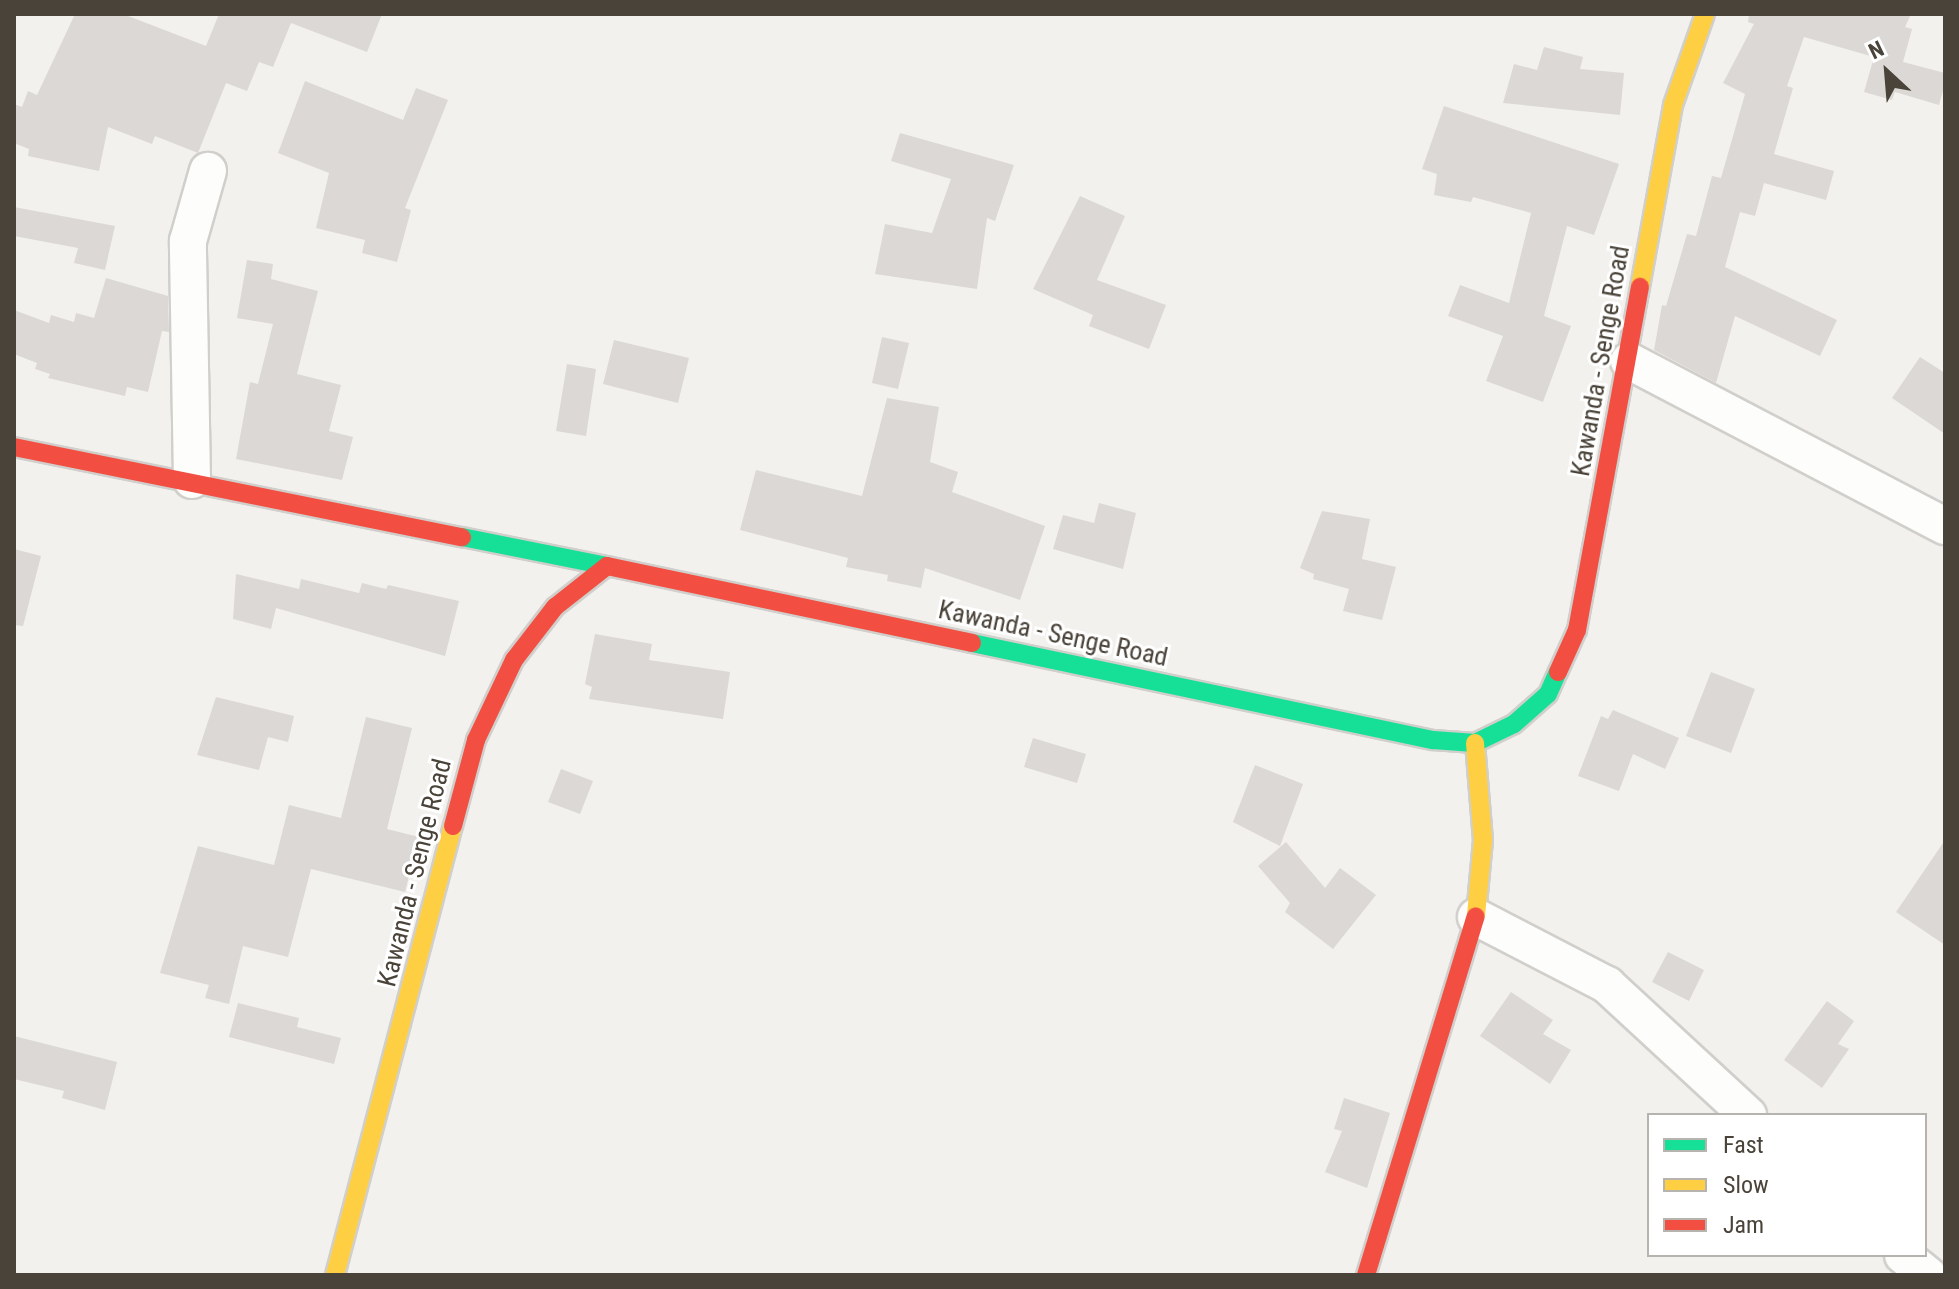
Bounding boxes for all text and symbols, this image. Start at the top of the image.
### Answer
north arrow [1847,32,1927,112]
text: N [1865,36,1888,64]
street label: Kawanda - Senge Road [1565,243,1637,479]
street label: Kawanda - Senge Road [935,594,1171,674]
street label: Kawanda - Senge Road [372,756,458,990]
legend [1647,1113,1927,1257]
text: Fast [1723,1131,1764,1159]
text: Slow [1723,1171,1769,1199]
text: Jam [1723,1211,1764,1239]

